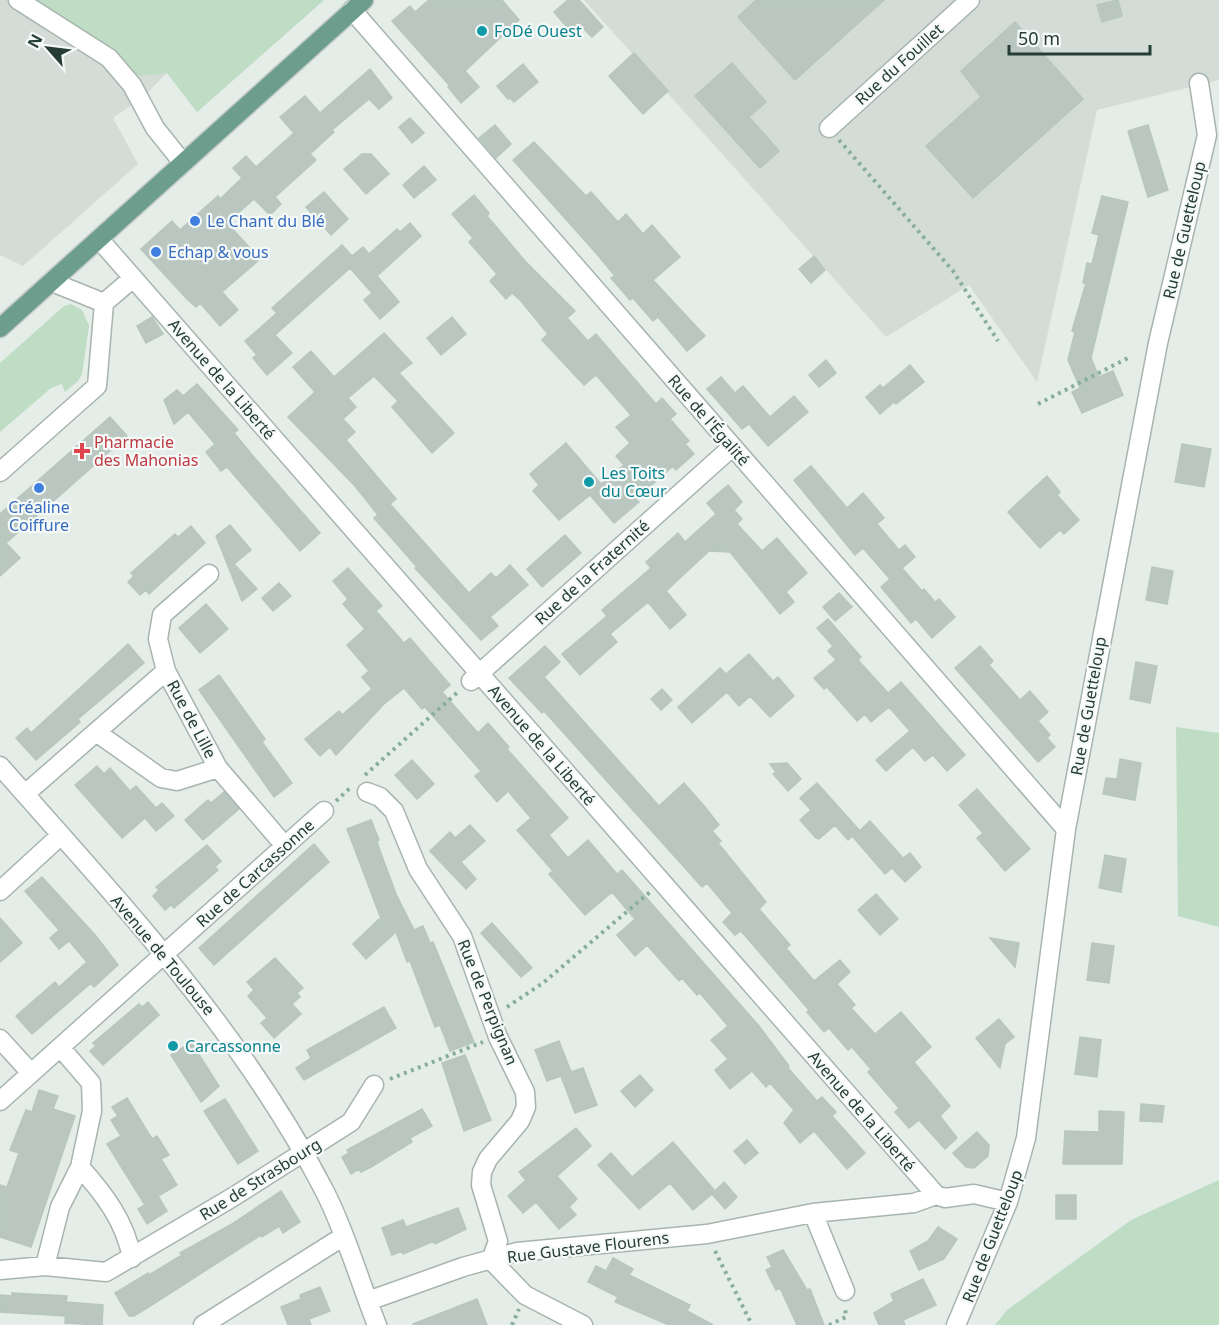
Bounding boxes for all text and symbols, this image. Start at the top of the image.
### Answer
north arrow [18,18,78,78]
street label: Rue du Fouillet [850,18,948,110]
scale bar [1009,18,1150,56]
place label: FoDé Ouest [494,20,582,42]
marker: FoDé Ouest [475,24,489,38]
text: 50 m [1018,26,1060,50]
text: N [22,30,48,52]
street label: Rue de Guetteloup [1157,159,1211,301]
place label: Le Chant du Blé [207,210,325,232]
marker: Le Chant du Blé [188,214,202,228]
place label: Echap & vous [168,241,269,263]
marker: Echap & vous [149,245,163,259]
street label: Avenue de la Liberté [163,314,281,444]
street label: Rue de l'Égalité [663,370,755,470]
place label: Pharmacie des Mahonias [94,431,198,471]
marker: Pharmacie des Mahonias [75,444,89,458]
place label: Les Toits du Cœur [601,462,667,502]
marker: Les Toits du Cœur [582,475,596,489]
marker: Créaline Coiffure [32,481,46,495]
place label: Créaline Coiffure [8,496,70,536]
street label: Rue de la Fraternité [530,515,654,629]
street label: Rue de Guetteloup [1065,635,1111,777]
street label: Rue de Lille [162,676,222,762]
street label: Avenue de la Liberté [483,680,601,810]
street label: Rue de Carcassonne [191,814,319,932]
street label: Avenue de Toulouse [106,890,220,1020]
street label: Rue de Perpignan [453,936,523,1068]
place label: Carcassonne [185,1035,281,1057]
marker: Carcassonne [166,1039,180,1053]
street label: Avenue de la Liberté [803,1046,921,1176]
street label: Rue de Strasbourg [195,1133,325,1225]
street label: Rue de Guetteloup [957,1166,1027,1306]
street label: Rue Gustave Flourens [506,1226,670,1268]

